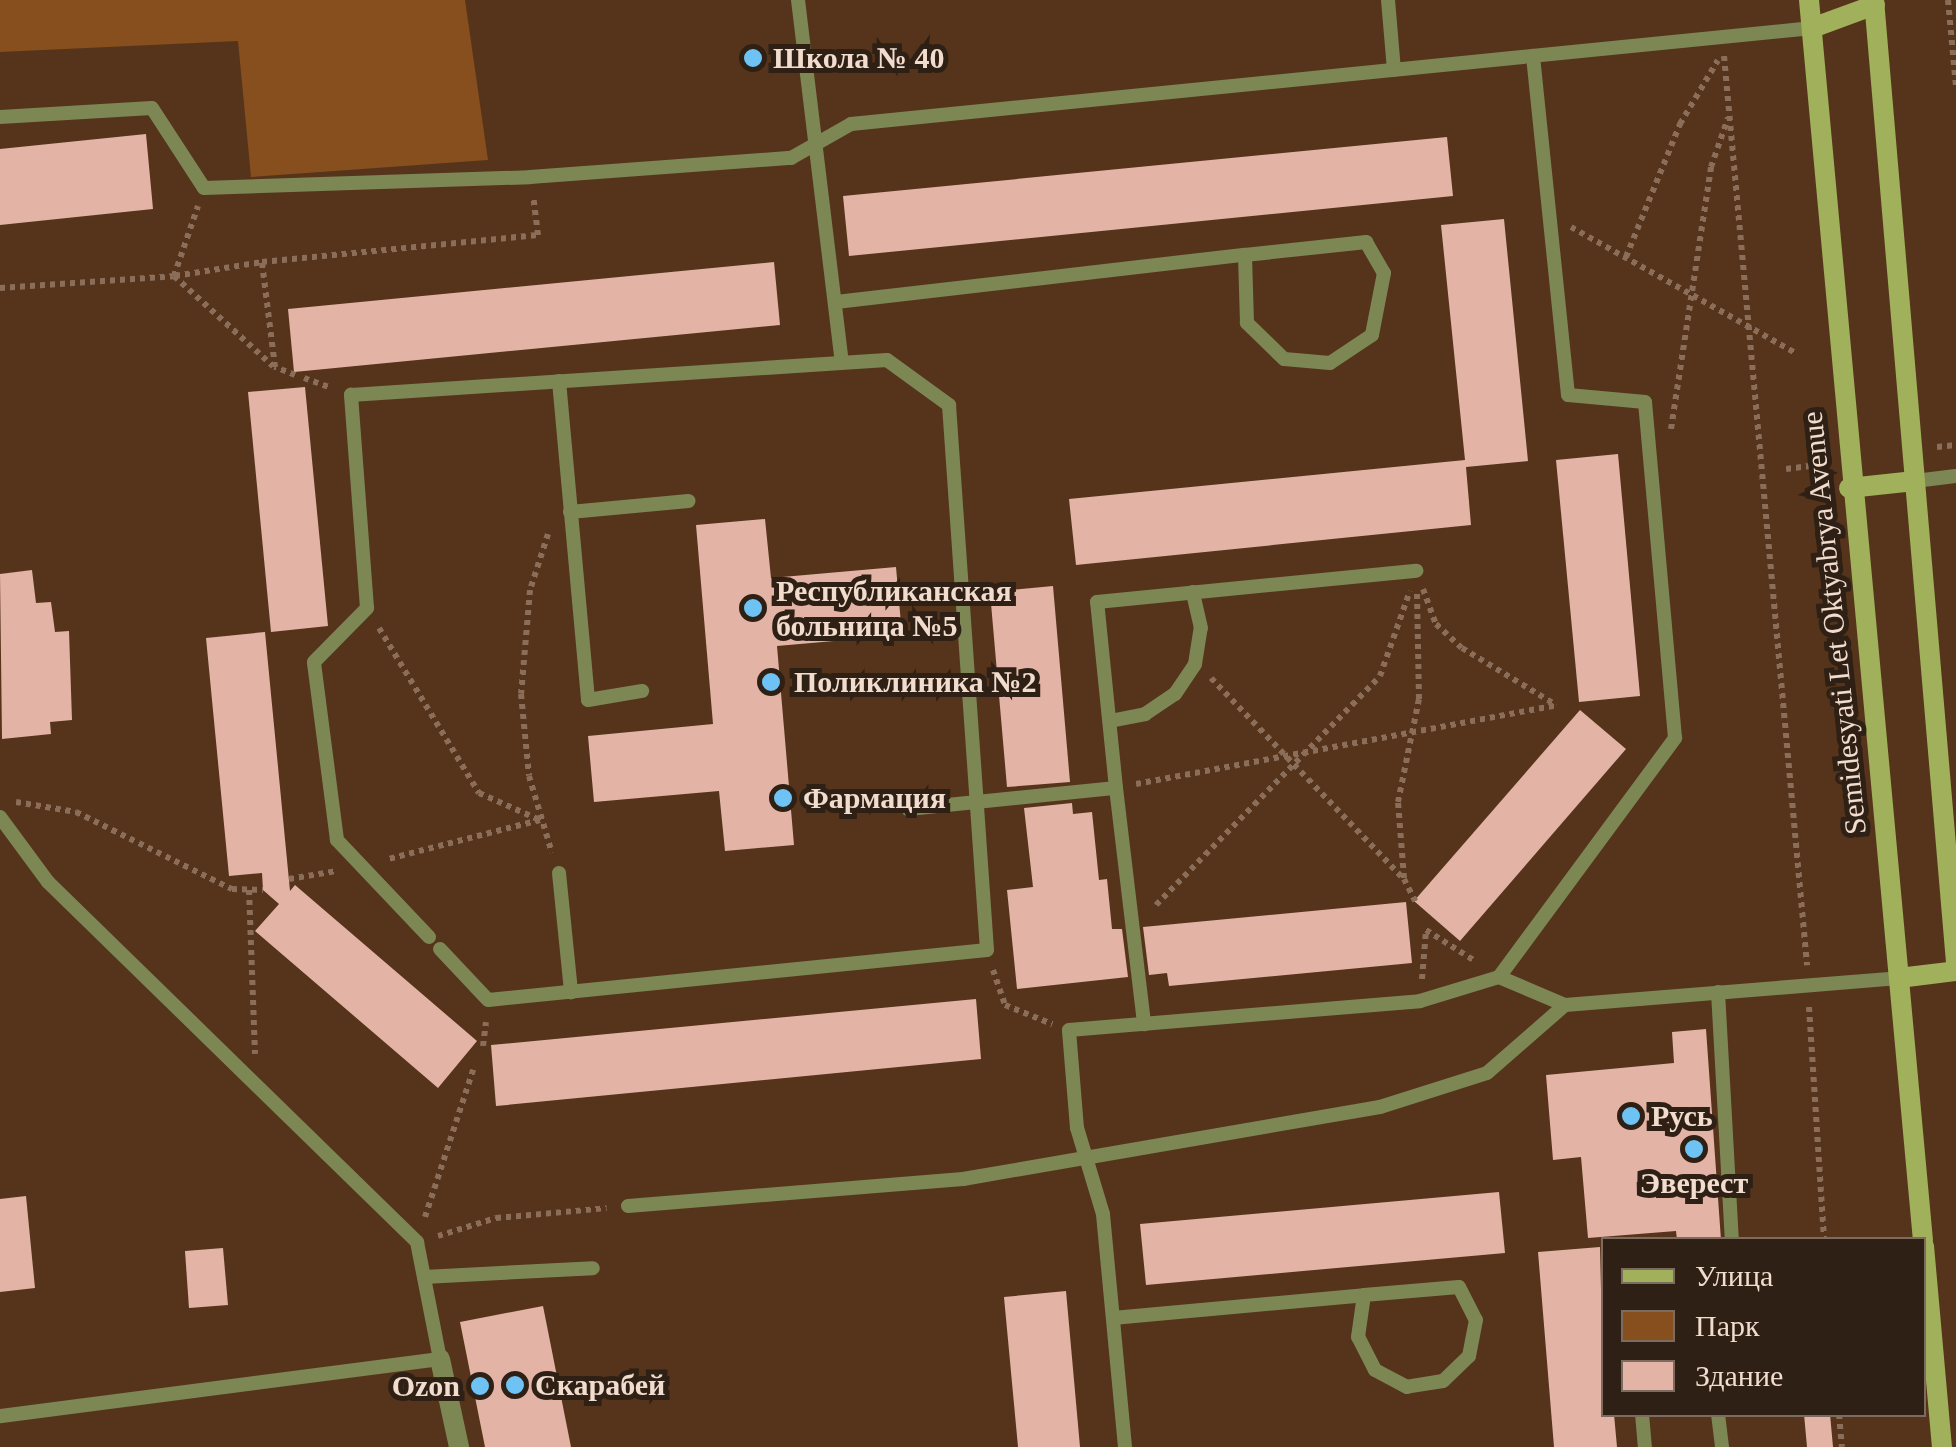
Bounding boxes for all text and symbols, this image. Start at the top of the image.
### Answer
place label: Школа № 40 [773,40,944,76]
marker: Школа № 40 [742,47,764,69]
street label: Semidesyati Let Oktyabrya Avenue [1794,409,1874,837]
place label: Республиканская больница №5 [776,573,1012,644]
marker: Республиканская больница №5 [740,595,766,621]
place label: Поликлиника №2 [794,664,1037,700]
marker: Поликлиника №2 [758,669,784,695]
place label: Фармация [803,780,946,816]
marker: Фармация [772,787,794,809]
place label: Русь [1651,1098,1713,1134]
marker: Русь [1620,1105,1642,1127]
marker: Эверест [1683,1138,1705,1160]
place label: Эверест [1640,1165,1748,1201]
legend [1601,1237,1926,1417]
text: Улица [1695,1259,1773,1292]
text: Парк [1695,1309,1760,1342]
text: Здание [1695,1359,1783,1392]
place label: Скарабей [535,1367,665,1403]
place label: Ozon [392,1368,460,1404]
marker: Скарабей [504,1374,526,1396]
marker: Ozon [469,1375,491,1397]

